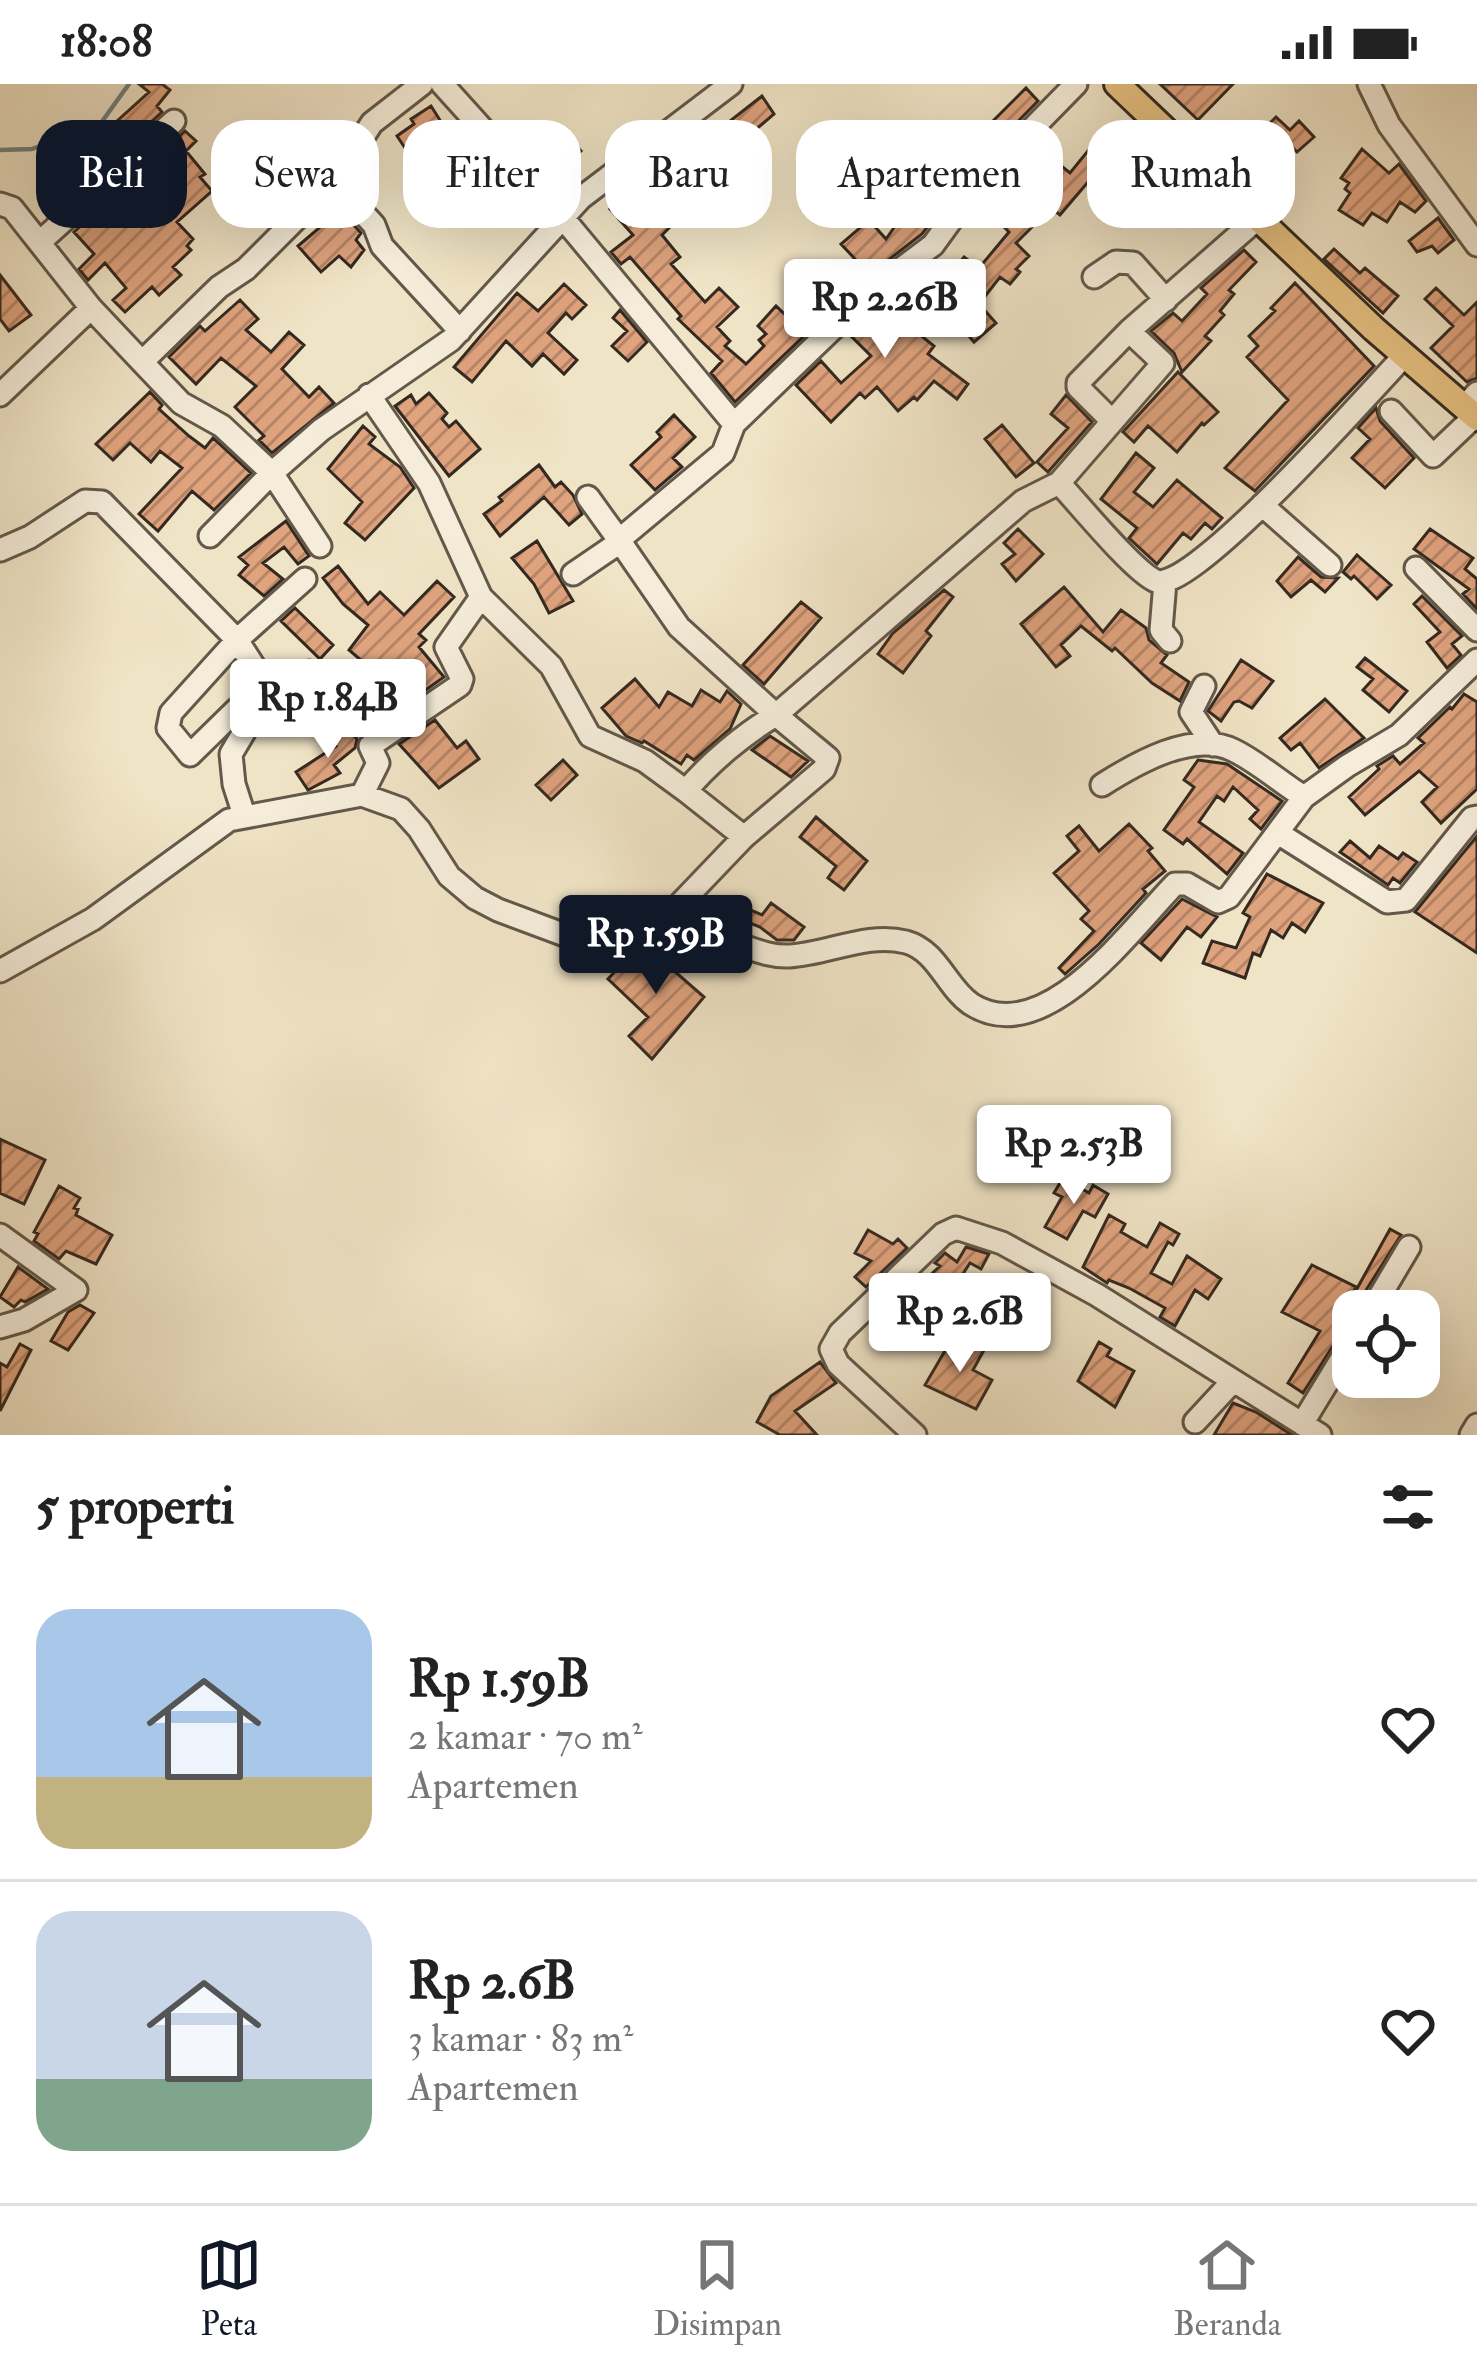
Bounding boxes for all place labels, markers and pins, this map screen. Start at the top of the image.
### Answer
pin: Rp 2.26B [761,259,1009,361]
pin: Rp 1.84B [204,659,452,761]
pin: Rp 1.59B [532,895,780,997]
pin: Rp 2.53B [950,1105,1198,1207]
pin: Rp 2.6B [849,1273,1071,1375]

